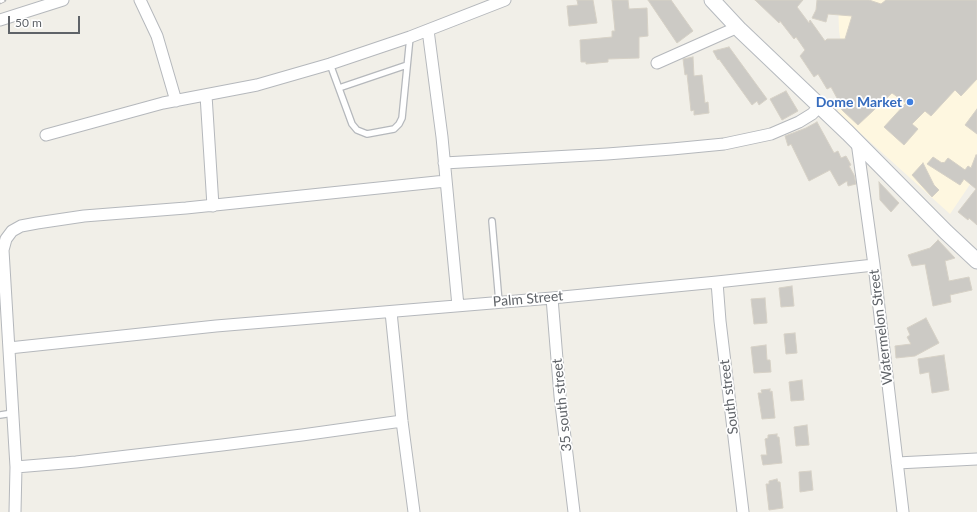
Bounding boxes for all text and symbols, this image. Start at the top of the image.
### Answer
scale bar [10,8,82,34]
text: 50 m [15,15,42,30]
place label: Dome Market [816,94,902,110]
marker: Dome Market [905,97,915,107]
street label: Watermelon Street [866,268,896,386]
street label: Palm Street [492,288,564,310]
street label: 35 south street [549,358,575,452]
street label: South street [716,359,742,435]

